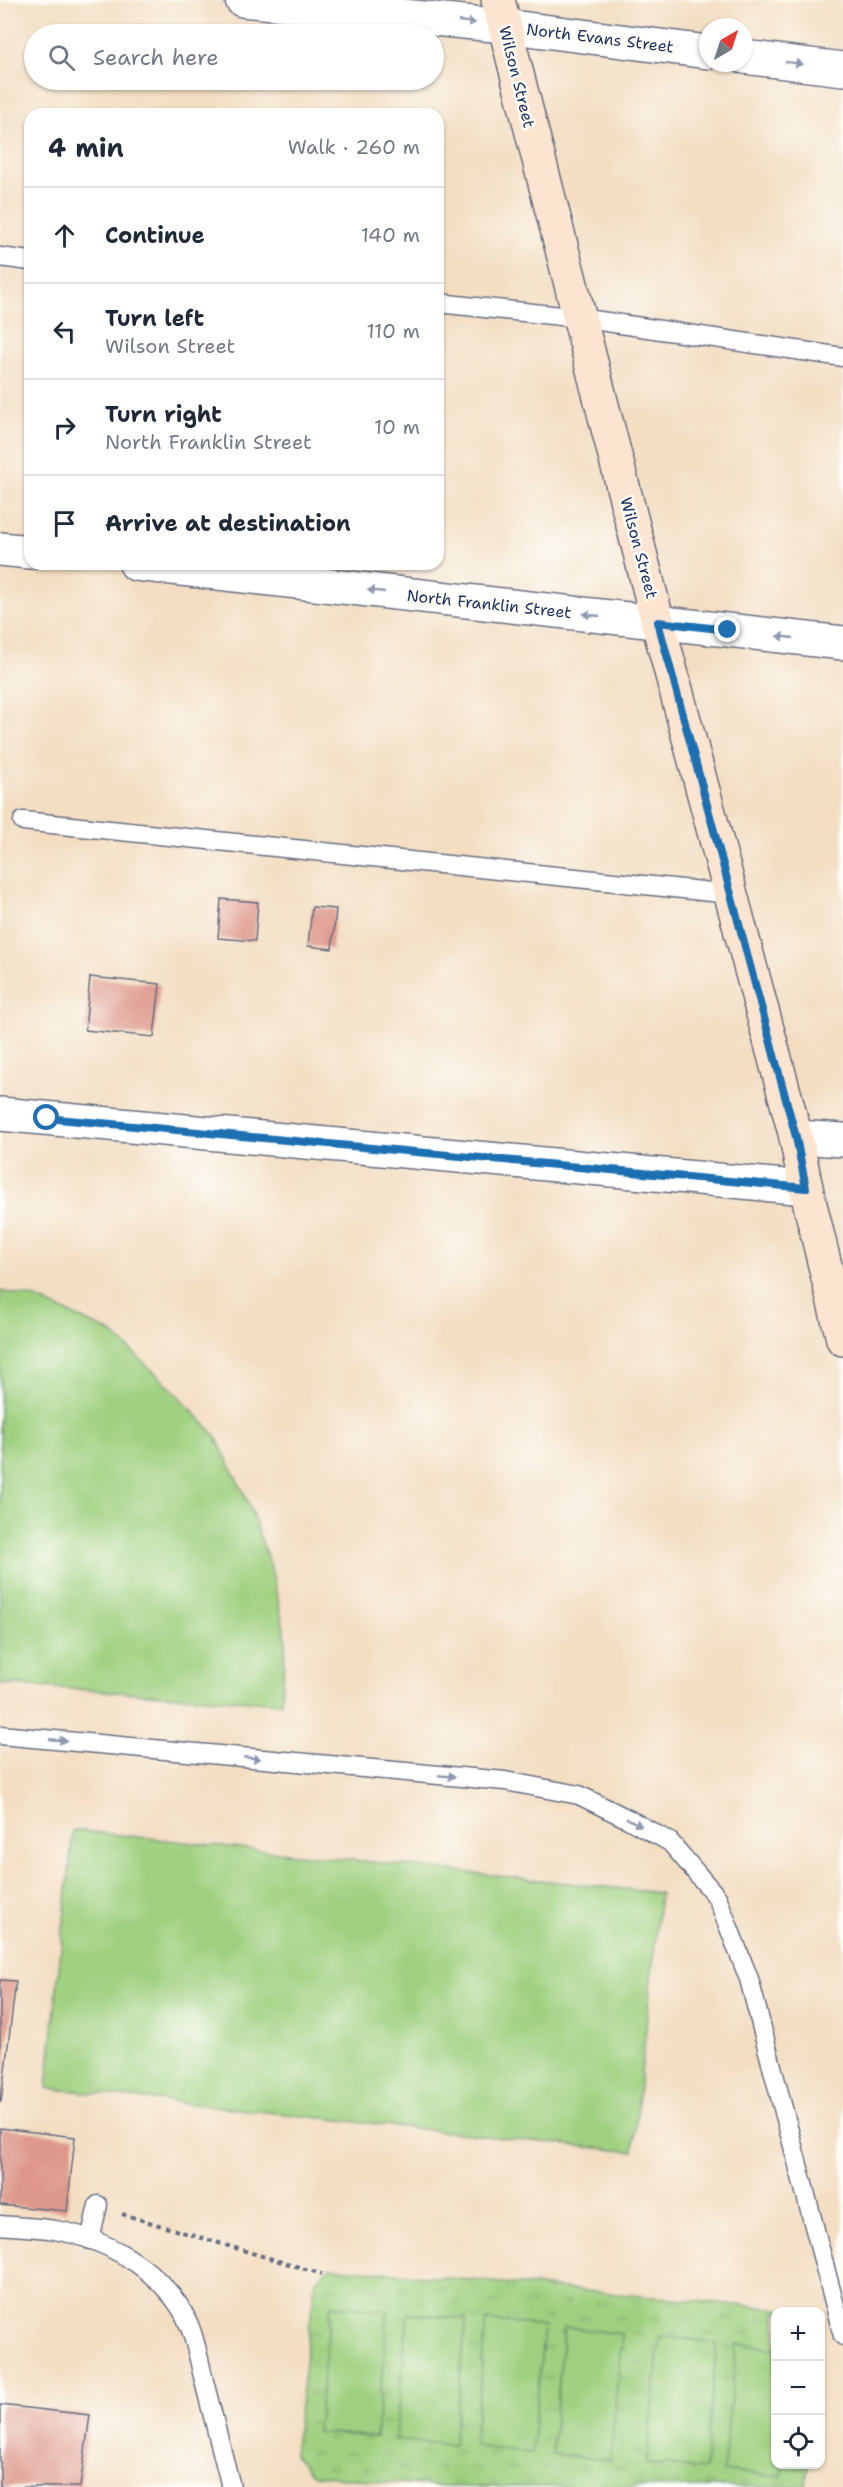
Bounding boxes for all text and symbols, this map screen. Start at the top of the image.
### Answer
one-way arrow [458,17,477,27]
north arrow [699,18,753,72]
street label: North Evans Street [525,19,675,57]
search box [24,24,444,90]
street label: Wilson Street [494,24,540,130]
icon: search [45,41,78,74]
text: Search here [93,43,219,72]
one-way arrow [784,58,803,68]
text: 4 min [48,130,124,165]
text: Walk · 260 m [288,134,420,160]
icon: ahead [48,219,81,252]
text: Continue [105,221,205,250]
text: 140 m [361,222,420,248]
text: Turn left [105,304,204,333]
icon: left [48,315,81,348]
text: 110 m [366,318,420,344]
text: Wilson Street [105,333,235,359]
text: Turn right [105,400,222,429]
icon: right [48,411,81,444]
text: 10 m [374,414,420,440]
text: North Franklin Street [105,429,312,455]
street label: Wilson Street [615,495,663,601]
icon: arrive [48,507,81,540]
text: Arrive at destination [105,509,351,538]
street label: North Franklin Street [406,585,572,623]
one-way arrow [367,586,386,596]
one-way arrow [582,610,601,620]
route end [714,616,740,642]
one-way arrow [775,632,794,642]
route start [33,1104,59,1130]
one-way arrow [49,1735,68,1745]
one-way arrow [243,1753,262,1763]
one-way arrow [437,1771,456,1780]
one-way arrow [625,1817,642,1827]
map controls [771,2307,825,2469]
button: + [771,2307,825,2361]
button: − [771,2361,825,2415]
button: locate [771,2415,825,2469]

